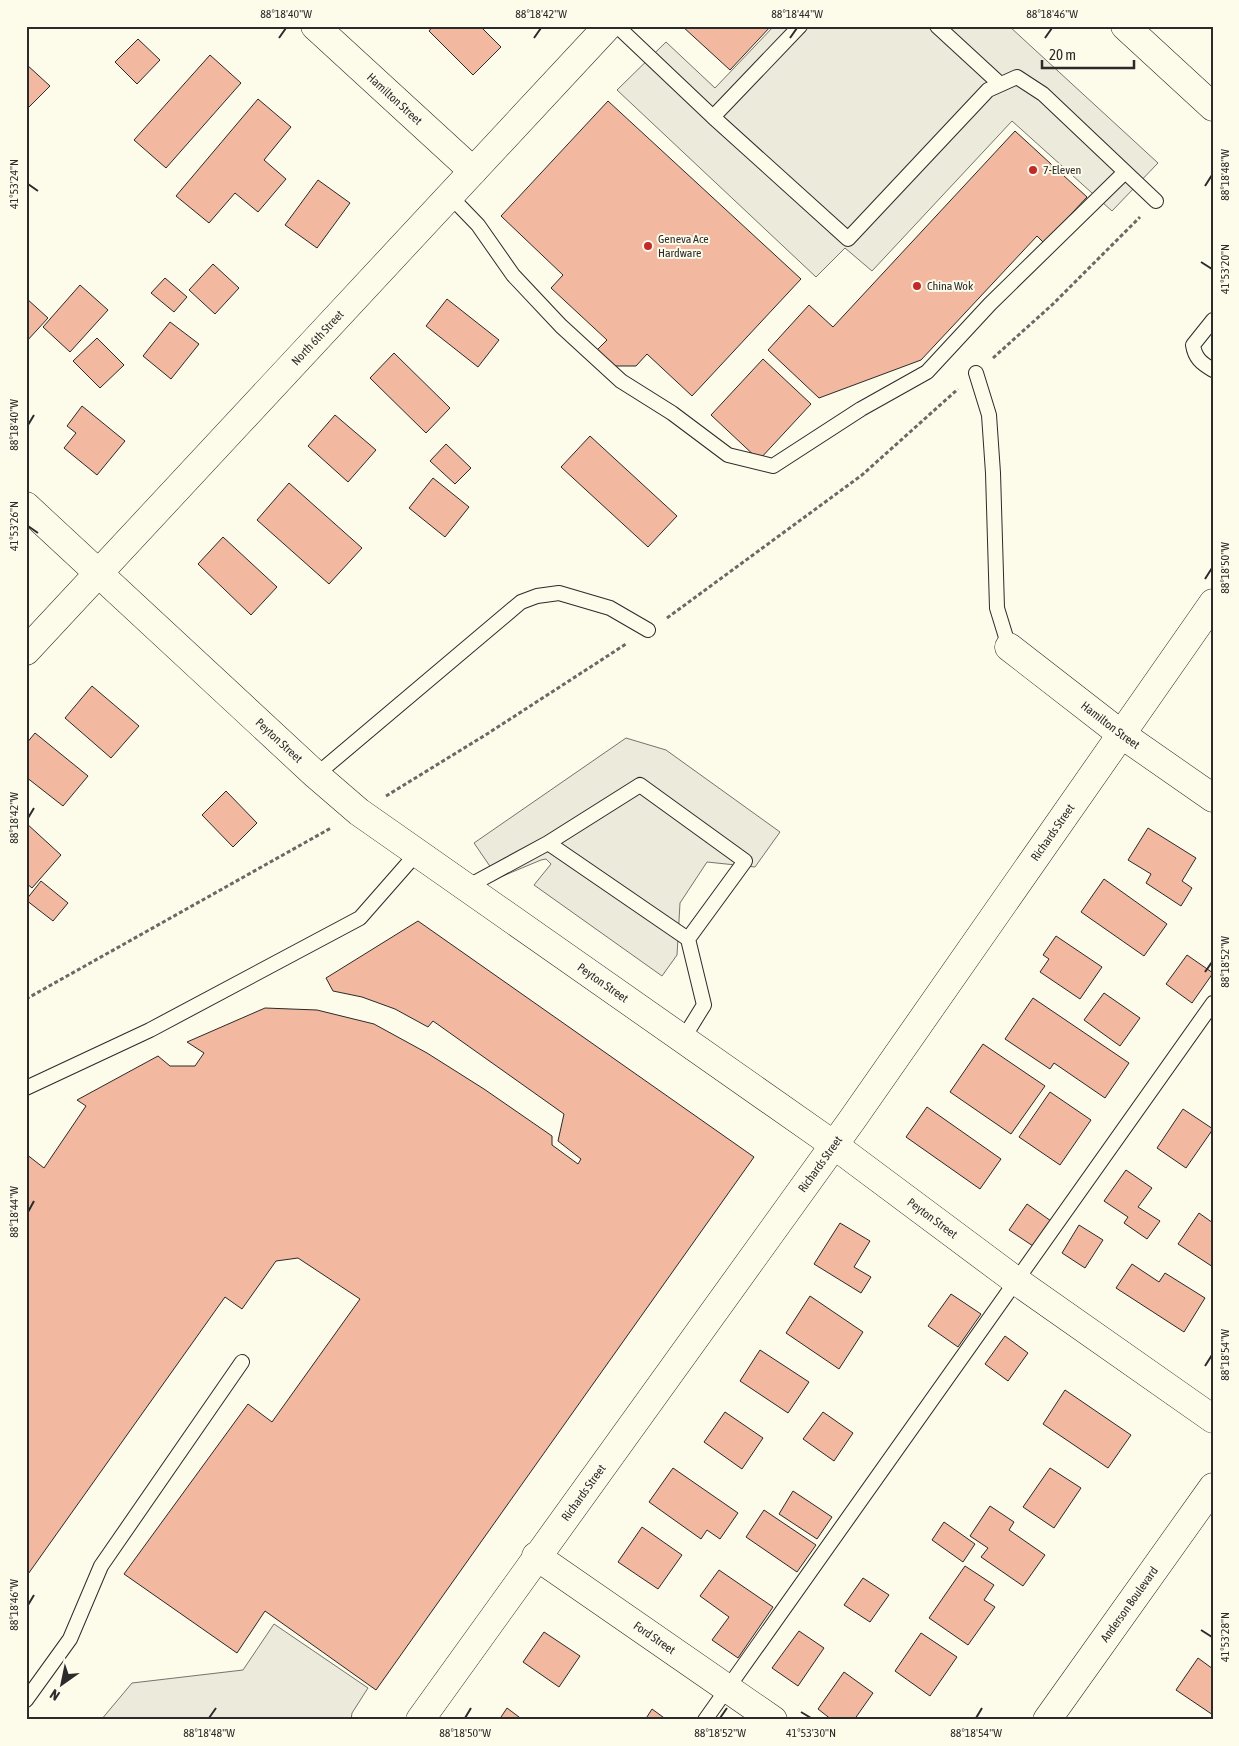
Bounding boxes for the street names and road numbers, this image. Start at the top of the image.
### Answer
street label: Hamilton Street [364,70,425,128]
street label: North 6th Street [289,307,347,368]
street label: Hamilton Street [1078,699,1143,752]
street label: Peyton Street [253,715,306,766]
street label: Richards Street [1028,801,1078,864]
street label: Peyton Street [575,960,631,1006]
street label: Richards Street [795,1133,846,1195]
street label: Peyton Street [905,1195,961,1242]
street label: Richards Street [559,1461,609,1524]
street label: Anderson Boulevard [1098,1564,1161,1645]
street label: Ford Street [631,1619,678,1658]

